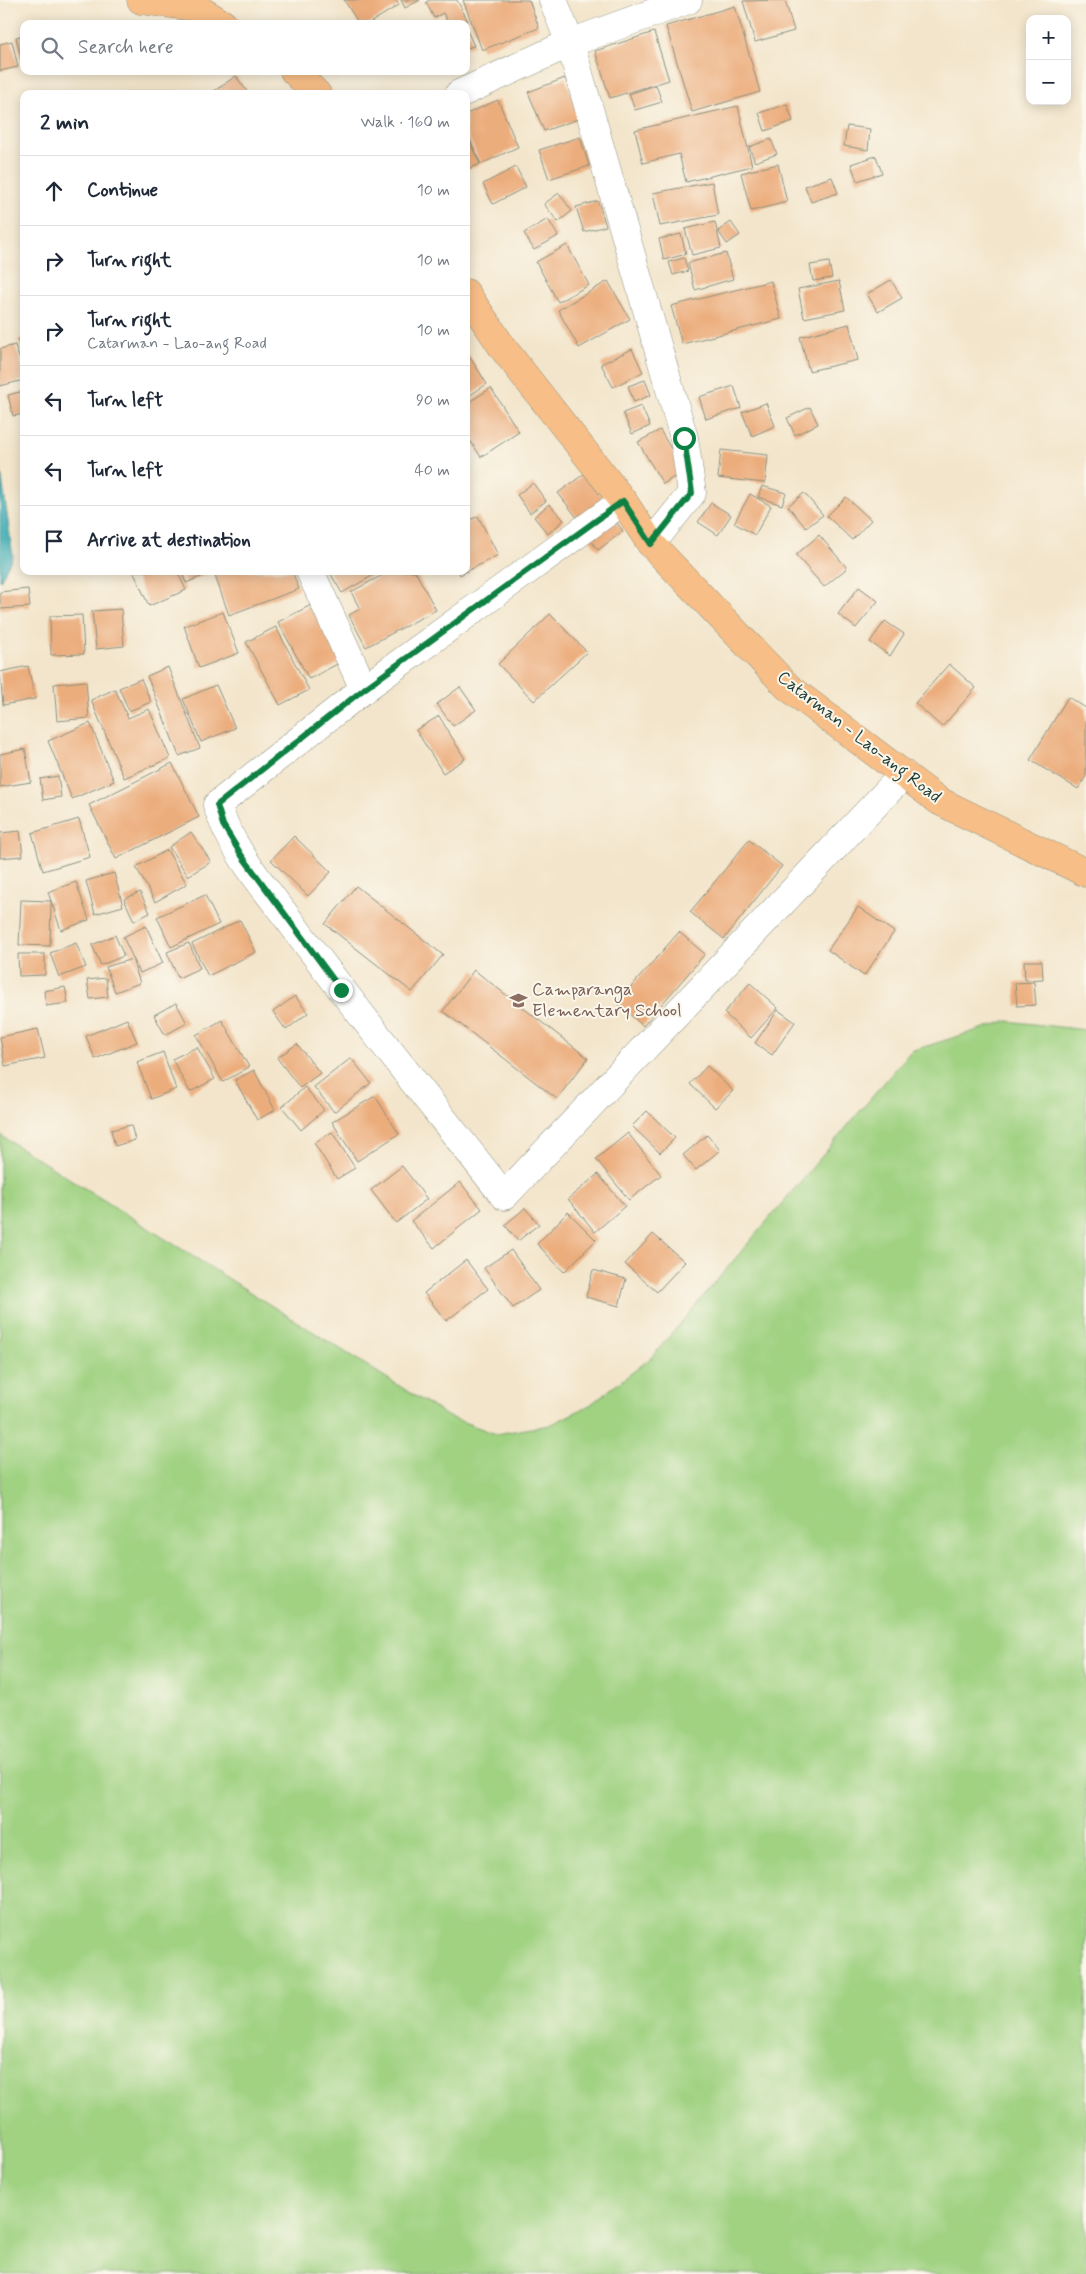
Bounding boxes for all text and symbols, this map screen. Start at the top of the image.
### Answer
map controls [1026,15,1071,105]
button: + [1026,15,1071,60]
search box [20,20,470,75]
icon: search [38,34,66,62]
text: Search here [78,35,174,60]
button: − [1026,60,1071,105]
text: 2 min [40,109,89,137]
text: Walk · 160 m [360,112,450,133]
icon: ahead [40,177,68,205]
text: Continue [87,178,158,203]
text: 10 m [417,180,450,201]
icon: right [40,247,68,275]
text: Turn right [87,248,171,273]
text: 10 m [417,250,450,271]
text: Turn right [87,308,171,333]
icon: right [40,317,68,345]
text: 10 m [417,320,450,341]
text: Catarman - Lao-ang Road [87,333,267,354]
icon: left [40,387,68,415]
text: Turn left [87,388,163,413]
text: 90 m [416,390,450,411]
route start [673,427,696,450]
icon: left [40,457,68,485]
text: Turn left [87,458,163,483]
text: 40 m [414,460,450,481]
icon: arrive [40,527,68,555]
text: Arrive at destination [87,528,251,553]
street label: Catarman - Lao-ang Road [771,665,946,810]
place label: Camparanga Elementary School [532,978,682,1023]
route end [330,979,353,1002]
school or university icon: Camparanga Elementary School [508,990,528,1010]

